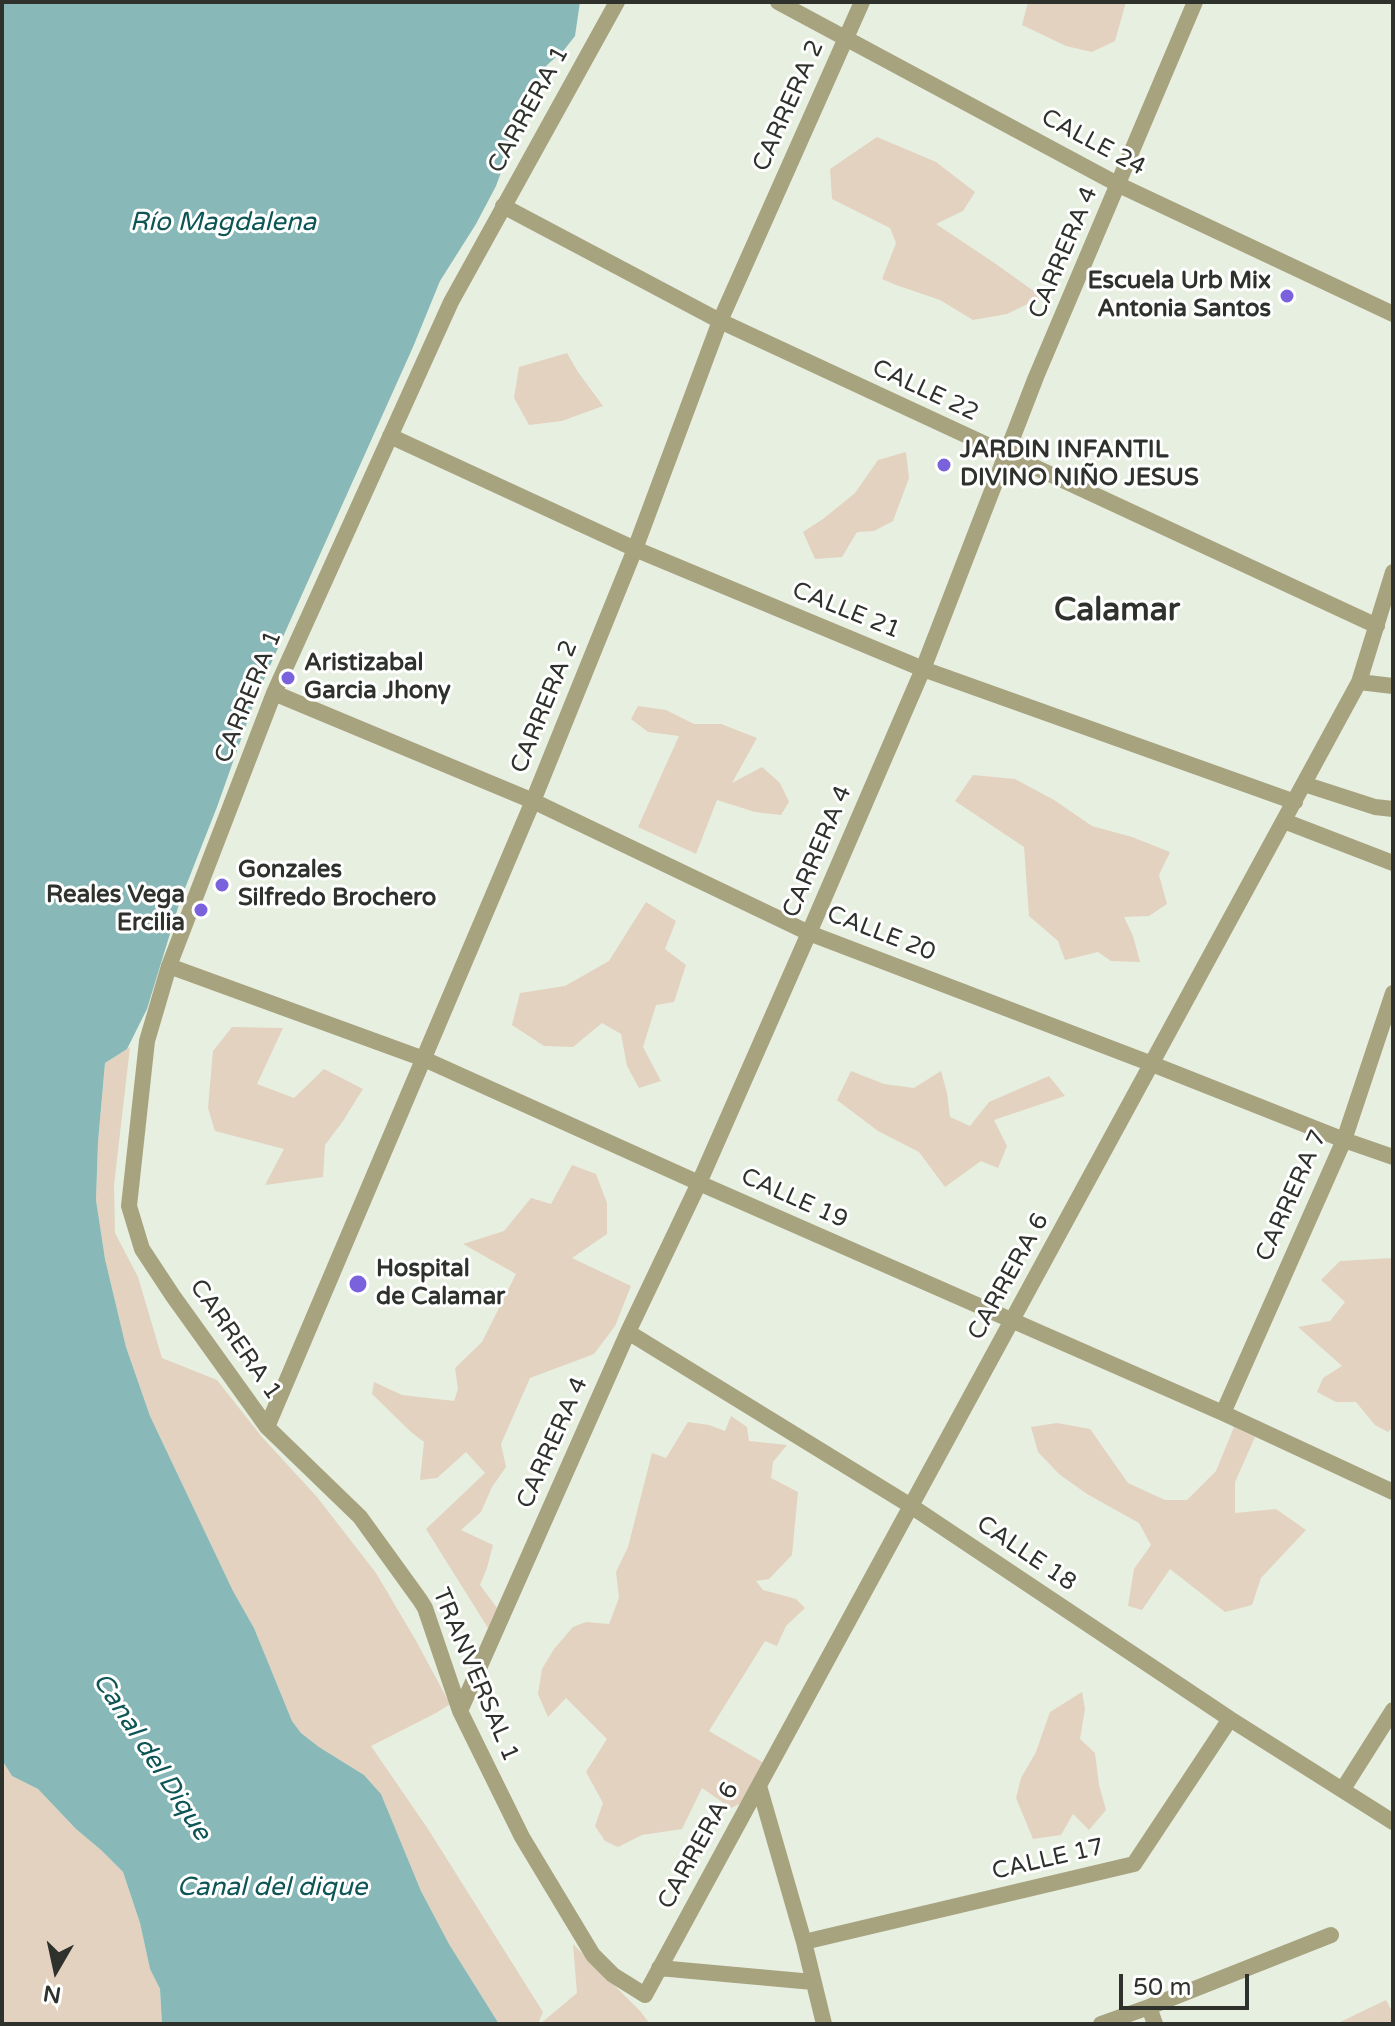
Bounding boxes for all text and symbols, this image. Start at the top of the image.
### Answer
street label: CARRERA 2 [747,36,831,176]
street label: CARRERA 1 [482,42,576,178]
street label: CALLE 24 [1036,104,1150,182]
street label: CARRERA 4 [1023,183,1105,323]
water label: Río Magdalena [130,207,316,239]
place label: Escuela Urb Mix Antonia Santos [1087,268,1271,324]
marker: Escuela Urb Mix Antonia Santos [1278,287,1296,305]
street label: CALLE 22 [867,354,983,428]
place label: JARDIN INFANTIL DIVINO NIÑO JESUS [960,437,1199,493]
marker: JARDIN INFANTIL DIVINO NIÑO JESUS [935,456,953,474]
street label: CALLE 21 [788,576,904,646]
district label: Calamar [1054,593,1180,631]
street label: CARRERA 1 [209,627,289,767]
street label: CARRERA 2 [505,637,585,777]
place label: Aristizabal Garcia Jhony [304,650,451,706]
marker: Aristizabal Garcia Jhony [279,669,297,687]
street label: CARRERA 4 [777,782,859,922]
place label: Gonzales Silfredo Brochero [238,857,436,913]
marker: Gonzales Silfredo Brochero [213,876,231,894]
place label: Reales Vega Ercilia [46,882,185,938]
street label: CALLE 20 [823,900,939,968]
marker: Reales Vega Ercilia [192,901,210,919]
street label: CARRERA 7 [1250,1126,1334,1266]
street label: CALLE 19 [736,1163,852,1235]
street label: CARRERA 6 [962,1209,1056,1345]
place label: Hospital de Calamar [376,1256,505,1312]
marker: Hospital de Calamar [347,1273,369,1295]
street label: CARRERA 1 [183,1274,287,1406]
street label: CARRERA 4 [511,1373,595,1513]
street label: CALLE 18 [971,1510,1081,1598]
street label: TRANVERSAL 1 [425,1584,525,1766]
water label: Canal del Dique [85,1667,217,1847]
street label: CARRERA 6 [652,1778,746,1914]
street label: CALLE 17 [989,1833,1107,1887]
water label: Canal del dique [177,1872,367,1904]
north arrow [16,1930,96,2010]
scale bar [1123,1958,1253,2008]
text: 50 m [1133,1973,1191,2002]
text: N [41,1979,63,2008]

